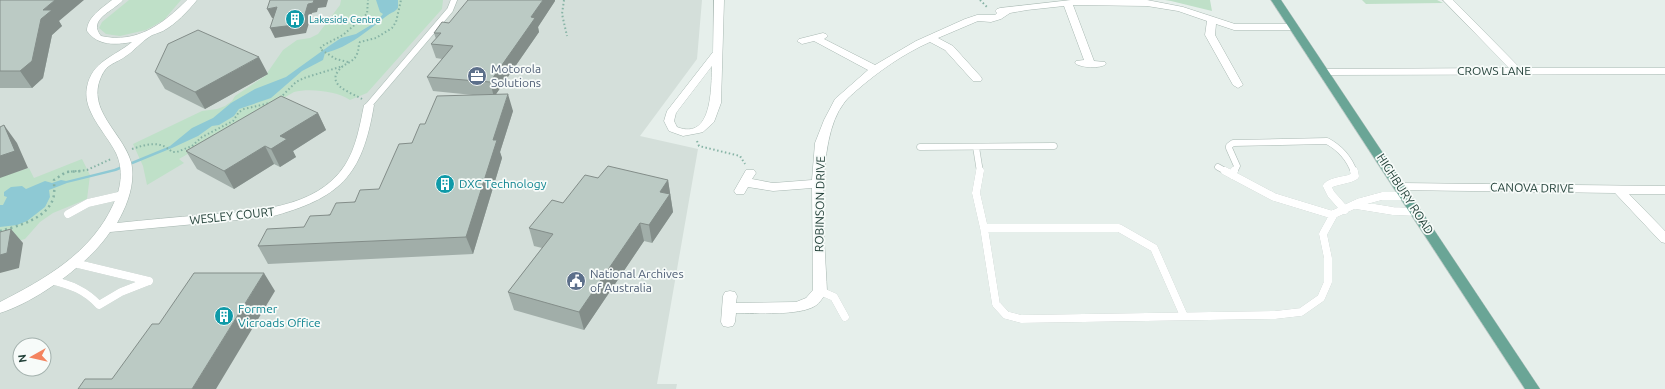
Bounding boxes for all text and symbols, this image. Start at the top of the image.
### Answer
building icon: Lakeside Centre [284,8,306,30]
place label: Lakeside Centre [309,14,381,25]
place label: Motorola Solutions [491,62,541,89]
street label: CROWS LANE [1457,64,1531,77]
office icon: Motorola Solutions [466,65,488,87]
street label: HIGHBURY ROAD [1374,151,1436,237]
street label: ROBINSON DRIVE [812,155,827,252]
building icon: DXC Technology [434,173,456,195]
place label: DXC Technology [459,177,547,190]
street label: CANOVA DRIVE [1490,180,1574,195]
street label: WESLEY COURT [189,205,275,226]
place label: National Archives of Australia [590,267,684,294]
public building icon: National Archives of Australia [565,270,587,292]
place label: Former Vicroads Office [238,302,321,329]
building icon: Former Vicroads Office [213,305,235,327]
north arrow [12,337,52,377]
text: N [16,353,29,363]

